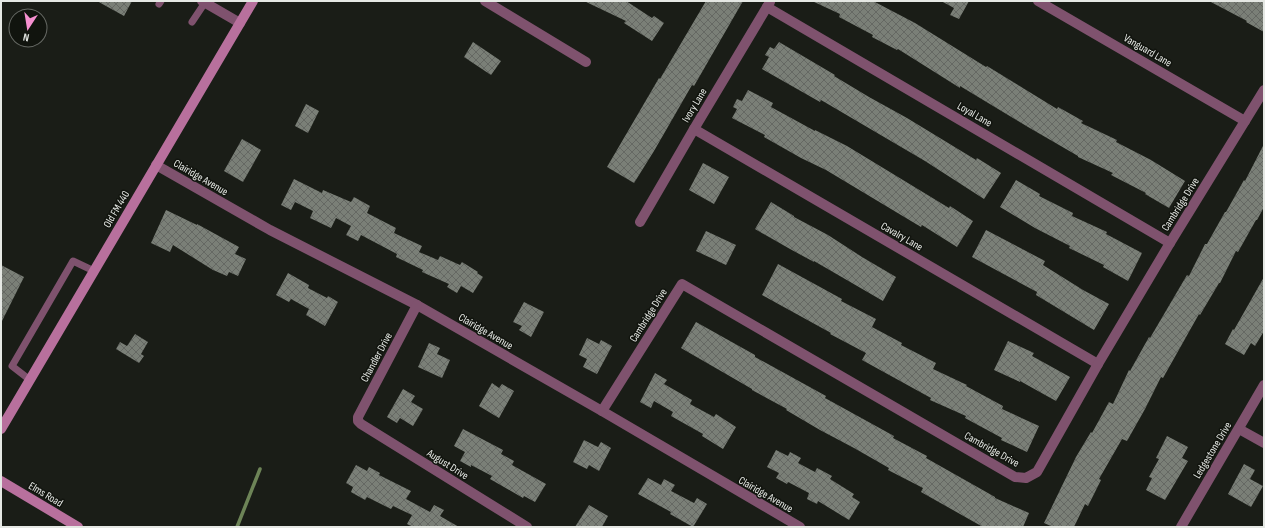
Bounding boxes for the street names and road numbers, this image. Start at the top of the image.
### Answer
street label: Vanguard Lane [1121,31,1174,69]
street label: Ivory Lane [679,86,710,125]
street label: Loyal Lane [955,99,994,130]
street label: Clairidge Avenue [171,157,230,198]
street label: Cambridge Drive [1159,175,1202,233]
street label: Old FM 440 [101,188,132,230]
street label: Cavalry Lane [878,219,925,254]
street label: Cambridge Drive [627,286,670,344]
street label: Clairidge Avenue [456,311,515,352]
street label: Chandler Drive [358,330,395,384]
street label: Ledgestone Drive [1190,420,1234,481]
street label: Cambridge Drive [962,429,1021,470]
street label: August Drive [424,446,471,482]
street label: Clairidge Avenue [736,474,795,515]
street label: Elms Road [26,479,66,510]

